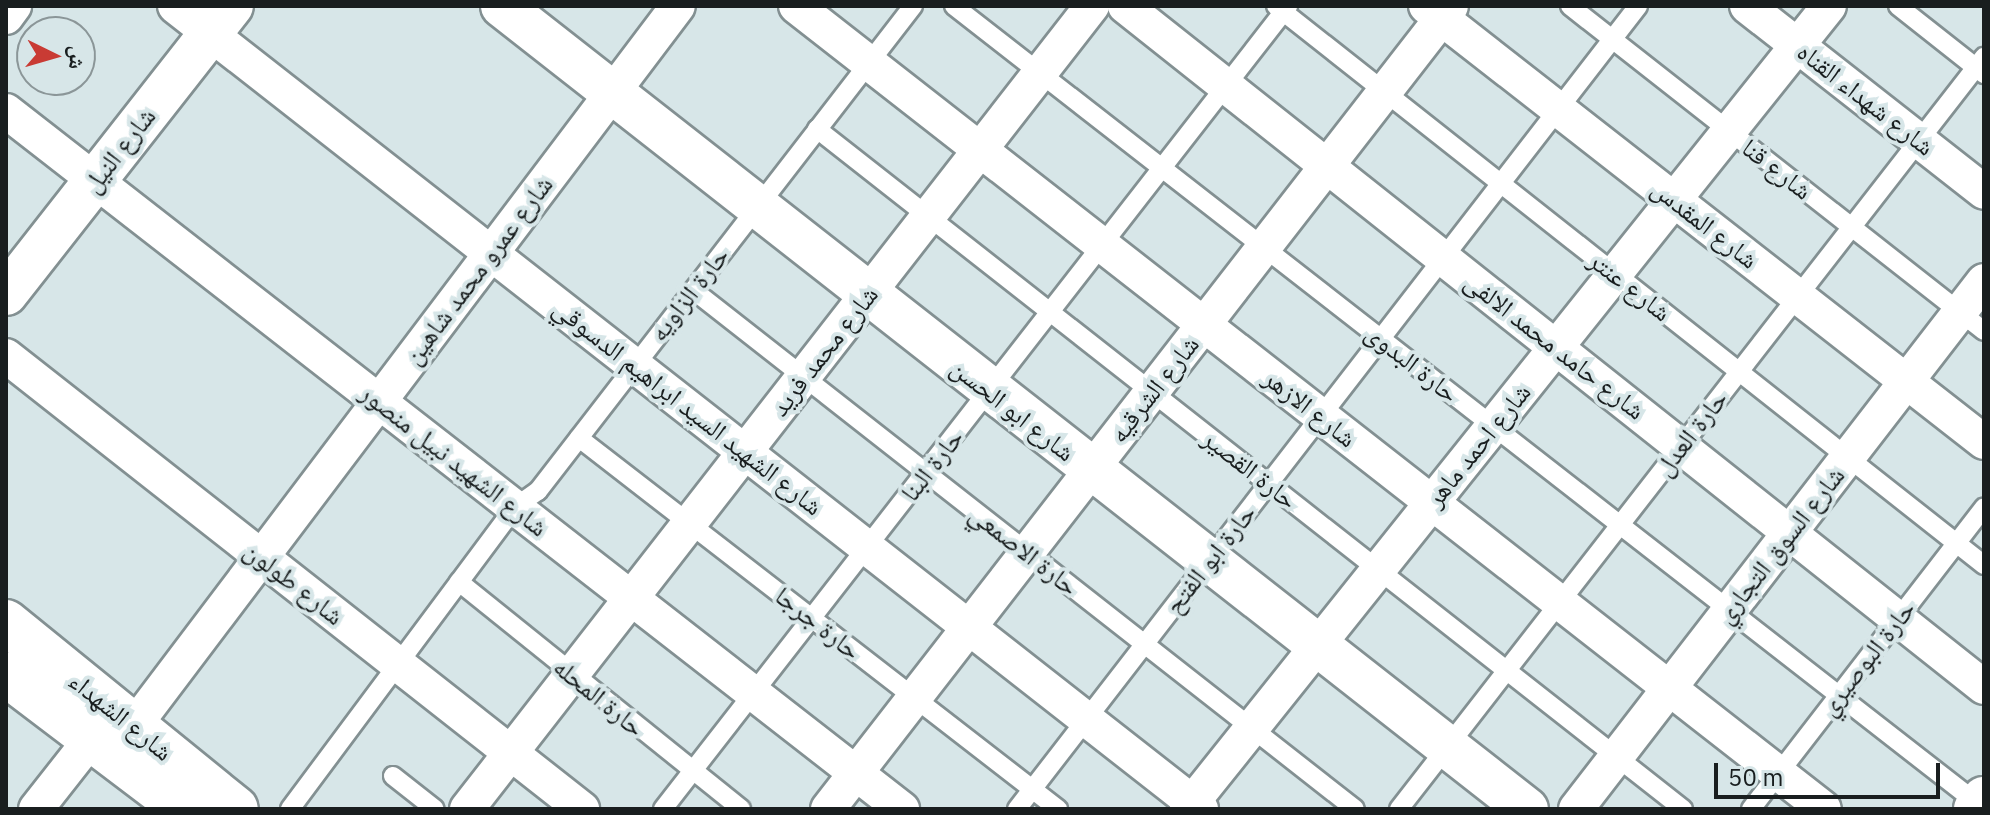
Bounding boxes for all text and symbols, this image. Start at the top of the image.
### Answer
north arrow [16,16,96,96]
street label: شارع شهداء القناه [1791,36,1941,162]
text: ش [63,45,94,71]
street label: شارع النيل [76,101,162,199]
street label: شارع قنا [1736,132,1818,206]
street label: شارع عمرو محمد شاهين [397,170,559,370]
street label: شارع المقدس [1645,173,1765,275]
street label: حارة الزاويه [642,241,736,347]
street label: شارع عنتر [1583,244,1677,328]
street label: شارع حامد محمد الالفى [1459,266,1651,426]
street label: شارع محمد فريد [764,280,884,422]
street label: شارع الشهيد السيد ابراهيم الدسوقي [547,292,829,522]
street label: حارة البدوى [1359,317,1465,409]
street label: شارع الشرقيه [1103,329,1205,449]
street label: شارع ابو الحسن [945,352,1081,468]
street label: شارع الازهر [1257,362,1363,454]
street label: شارع الشهيد نبيل منصور [354,377,554,543]
street label: شارع احمد ماهر [1419,377,1537,513]
street label: حارة العدل [1648,384,1734,482]
street label: حارة القصير [1196,422,1304,516]
street label: حارة البنا [894,423,970,507]
street label: شارع السوق التجاري [1709,460,1851,630]
street label: حارة الاصمعي [963,498,1085,602]
street label: حارة ابو الفتح [1158,498,1262,620]
street label: شارع طولون [238,534,350,632]
street label: حارة جرجا [769,580,867,666]
street label: حارة البوصيري [1812,594,1922,722]
street label: حارة المحله [547,651,651,743]
street label: شارع الشهداء [63,665,179,767]
scale bar [1718,747,1944,797]
text: 50 m [1728,761,1783,793]

